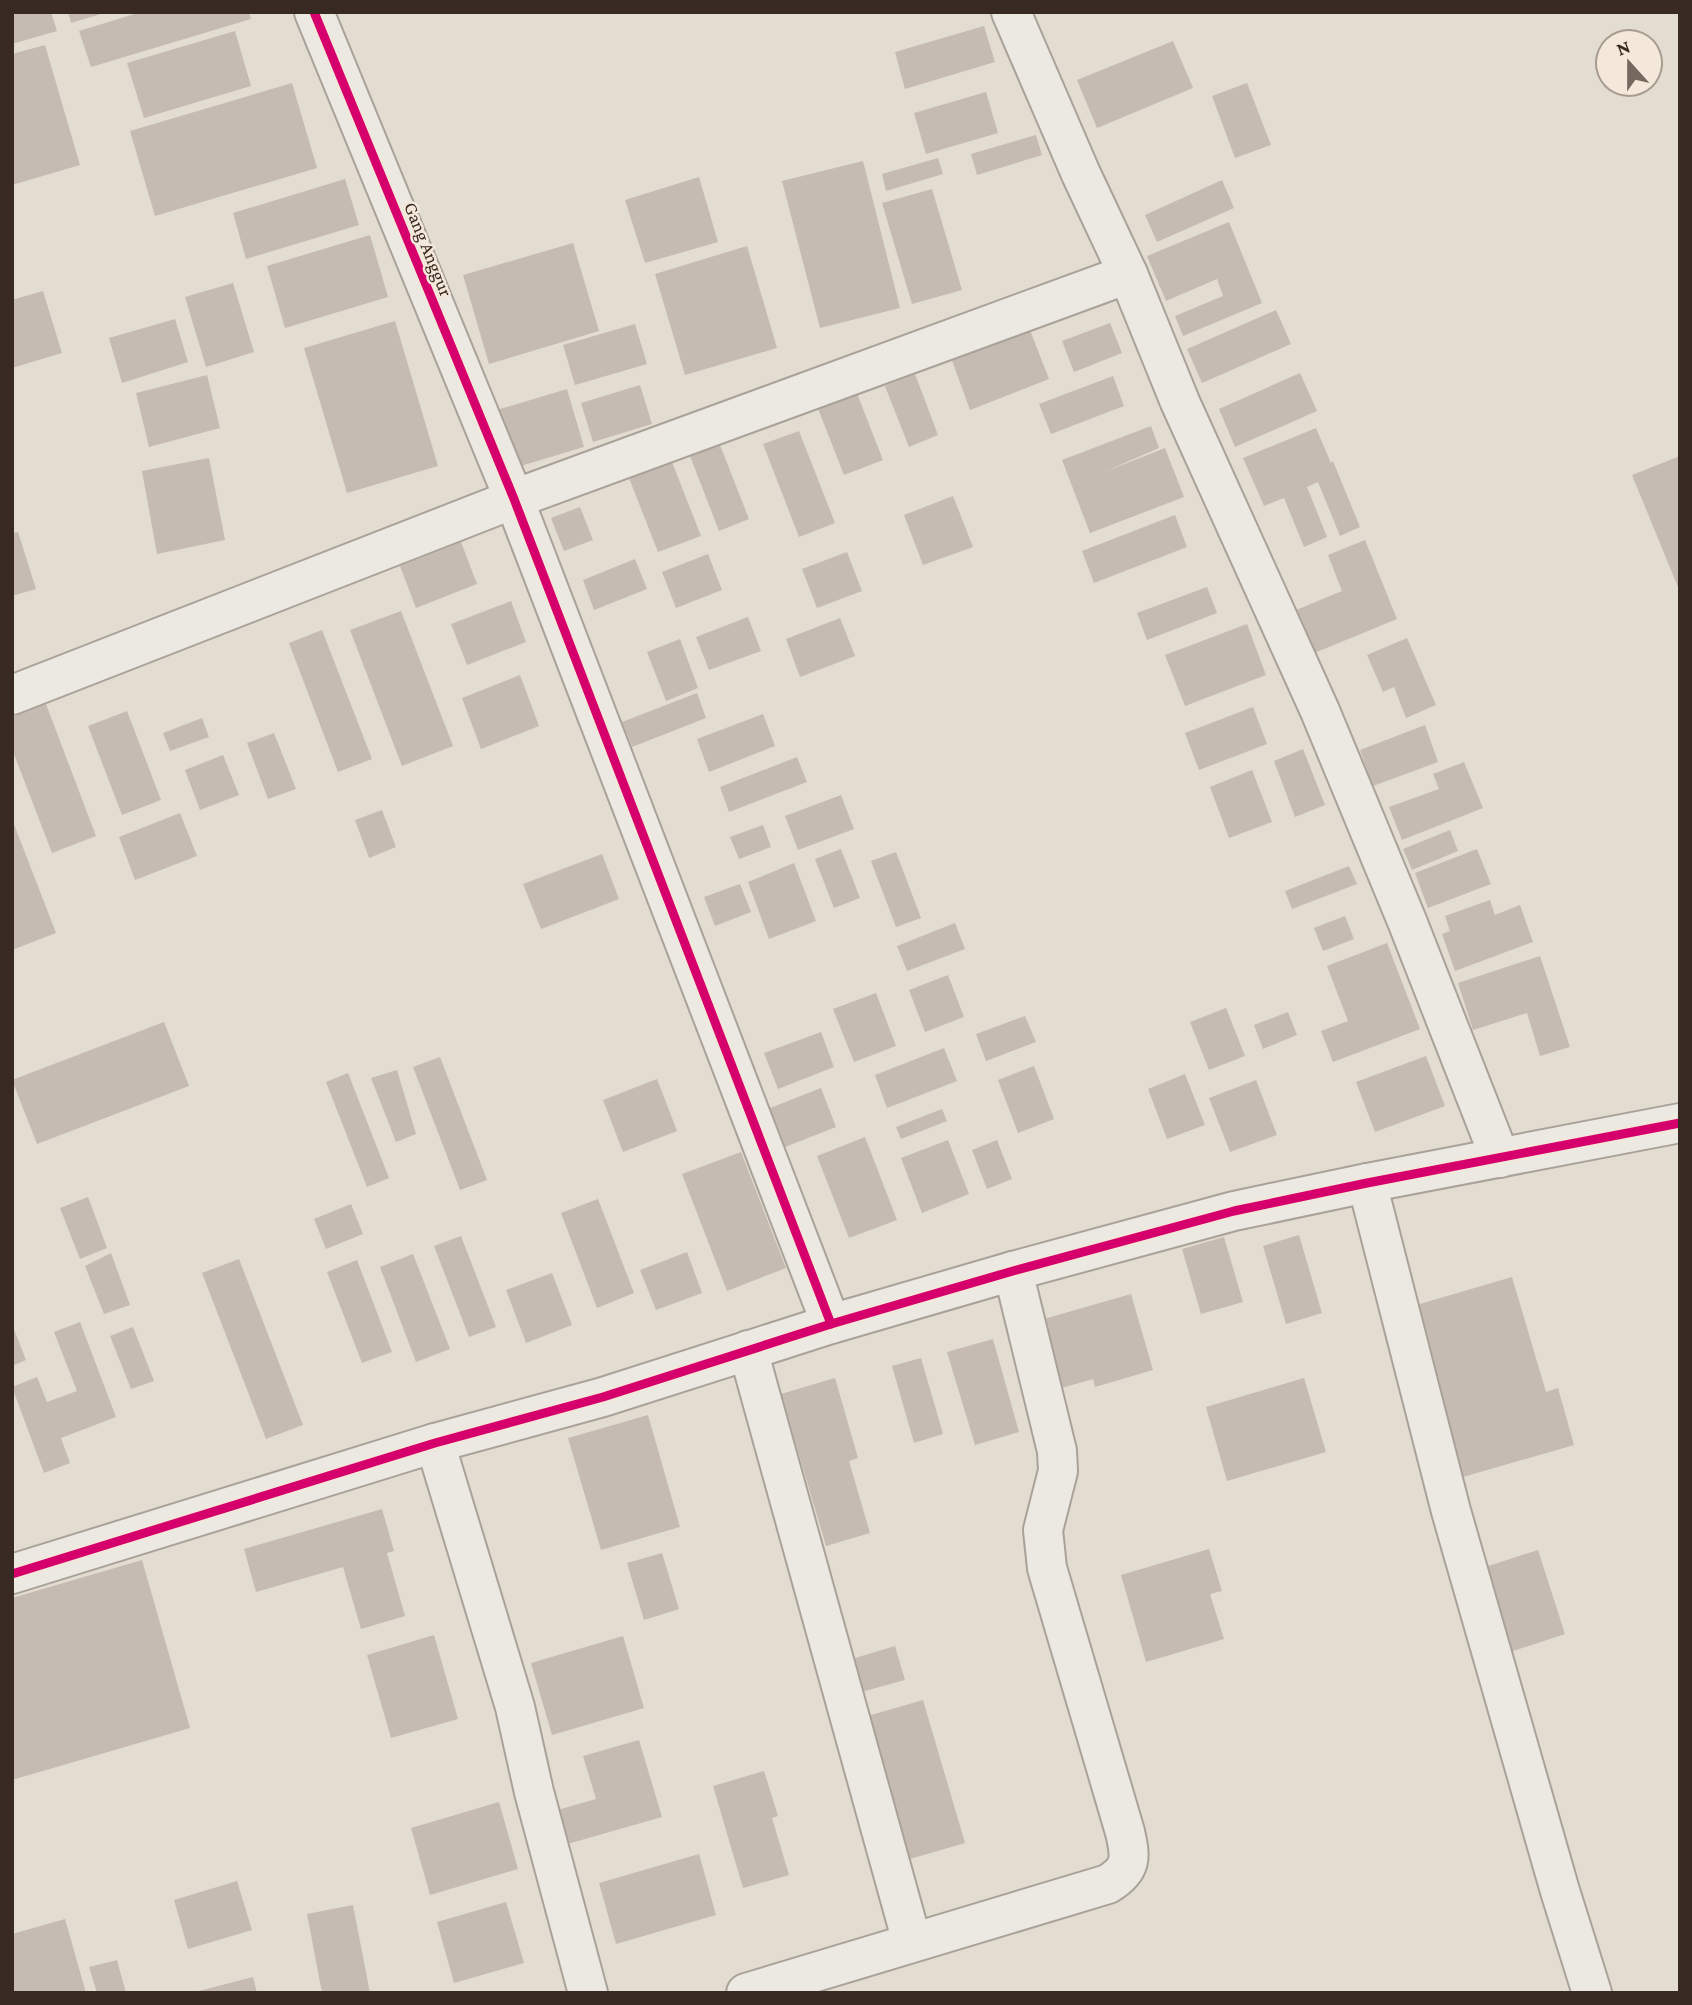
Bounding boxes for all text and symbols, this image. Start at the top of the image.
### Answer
north arrow [1594,28,1664,98]
text: N [1613,35,1633,60]
street label: Gang Anggur [400,199,457,300]

